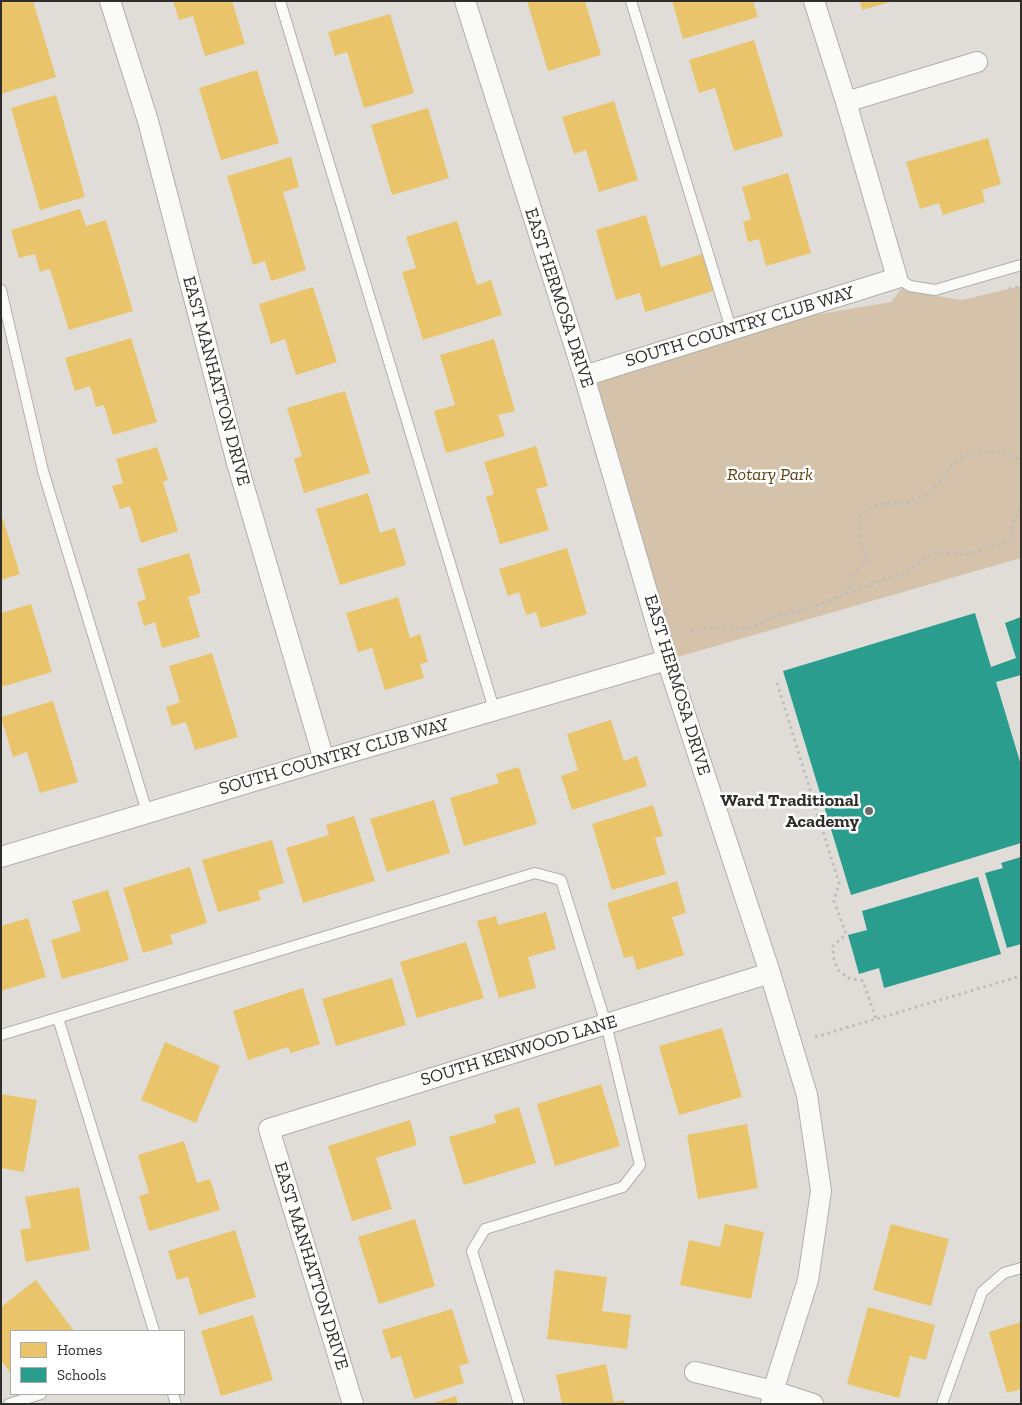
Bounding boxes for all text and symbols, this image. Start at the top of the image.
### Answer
street label: EAST HERMOSA DRIVE [520,205,598,391]
street label: EAST MANHATTON DRIVE [178,274,254,488]
street label: SOUTH COUNTRY CLUB WAY [623,282,857,372]
park label: Rotary Park [727,464,813,486]
street label: EAST HERMOSA DRIVE [639,592,715,778]
street label: SOUTH COUNTRY CLUB WAY [217,714,451,800]
place label: Ward Traditional Academy [720,790,859,832]
marker: Ward Traditional Academy [863,805,875,817]
street label: SOUTH KENWOOD LANE [418,1011,620,1091]
street label: EAST MANHATTON DRIVE [269,1159,353,1373]
legend [10,1330,185,1395]
text: Homes [57,1341,102,1359]
text: Schools [57,1366,106,1384]

